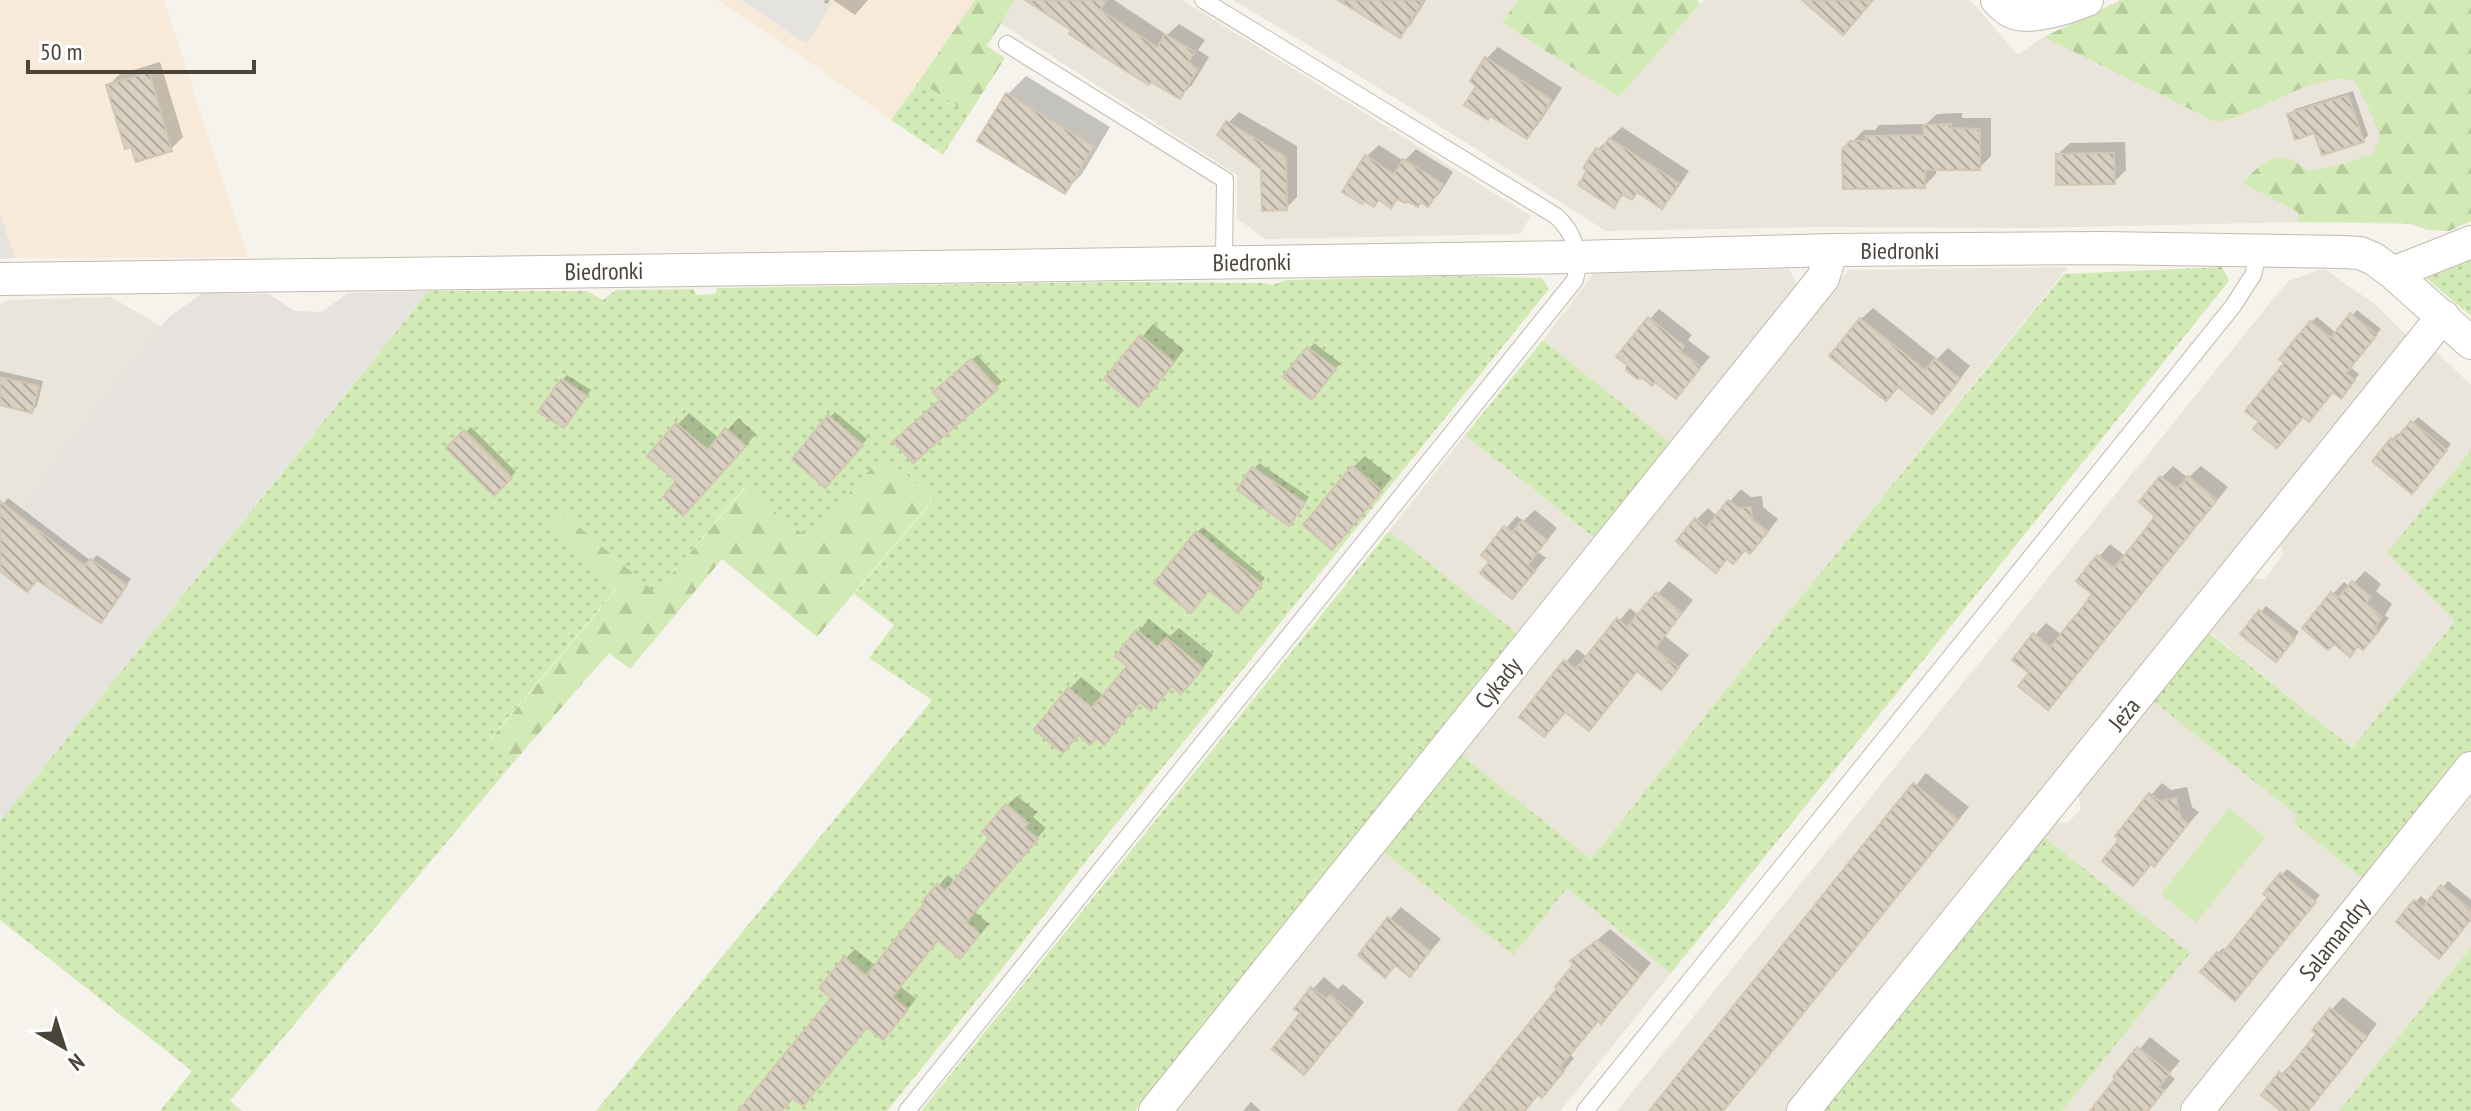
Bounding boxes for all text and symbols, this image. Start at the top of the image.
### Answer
scale bar [28,24,254,74]
text: 50 m [40,36,82,67]
street label: Biedronki [1861,235,1939,266]
street label: Biedronki [1212,246,1292,278]
street label: Biedronki [564,255,644,287]
street label: Cykady [1468,651,1528,715]
street label: Jeża [2101,691,2147,738]
street label: Salamandry [2292,891,2376,987]
north arrow [24,1007,104,1087]
text: N [63,1048,90,1077]

